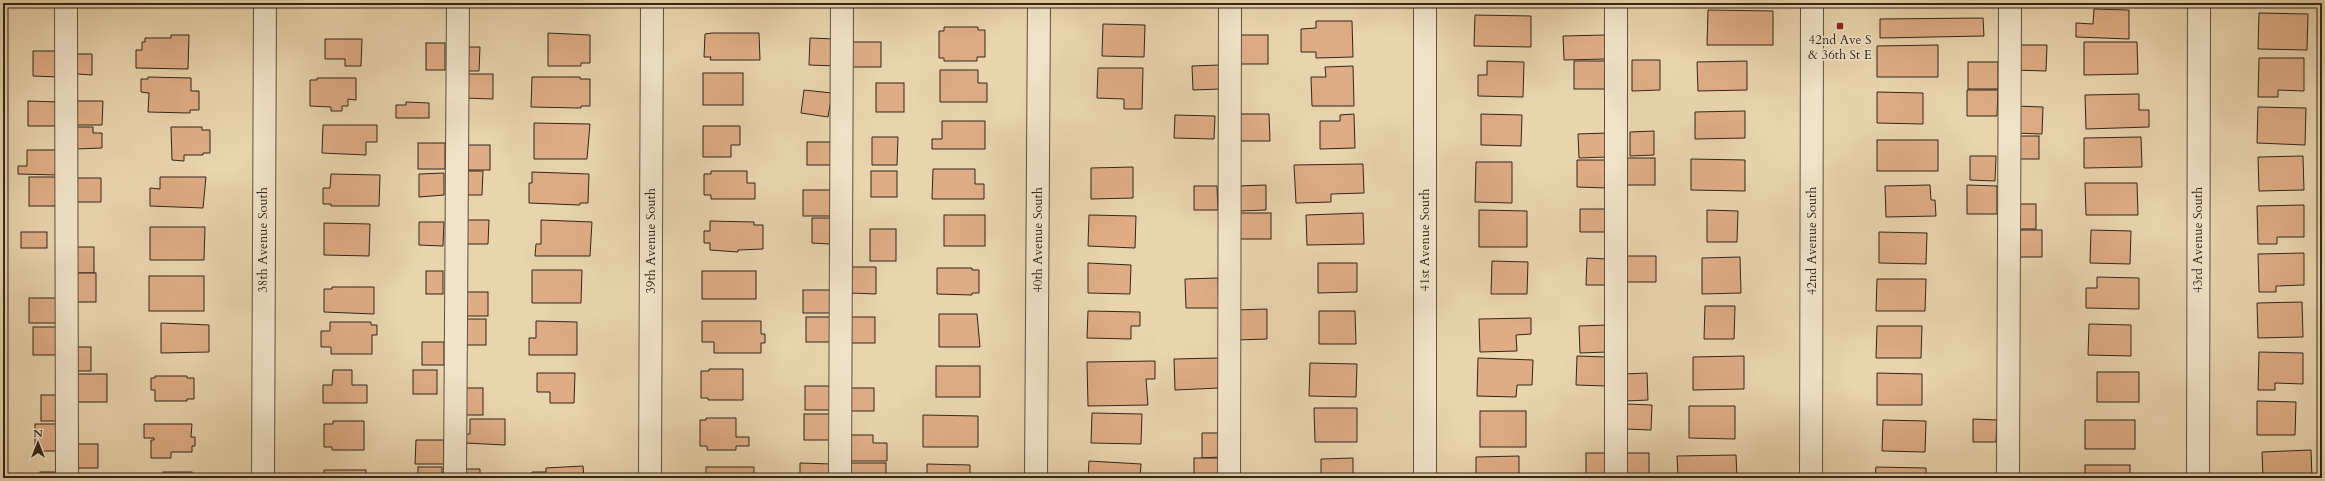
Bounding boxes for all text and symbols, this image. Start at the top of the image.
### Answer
marker: 42nd Ave S & 36th St E [1835,21,1845,31]
place label: 42nd Ave S & 36th St E [1808,31,1872,64]
street label: 38th Avenue South [254,187,272,293]
street label: 40th Avenue South [1029,187,1047,293]
street label: 42nd Avenue South [1803,187,1821,295]
street label: 43rd Avenue South [2189,187,2207,293]
street label: 39th Avenue South [642,188,660,294]
street label: 41st Avenue South [1416,189,1434,291]
north arrow [18,423,58,463]
text: N [33,426,43,441]

